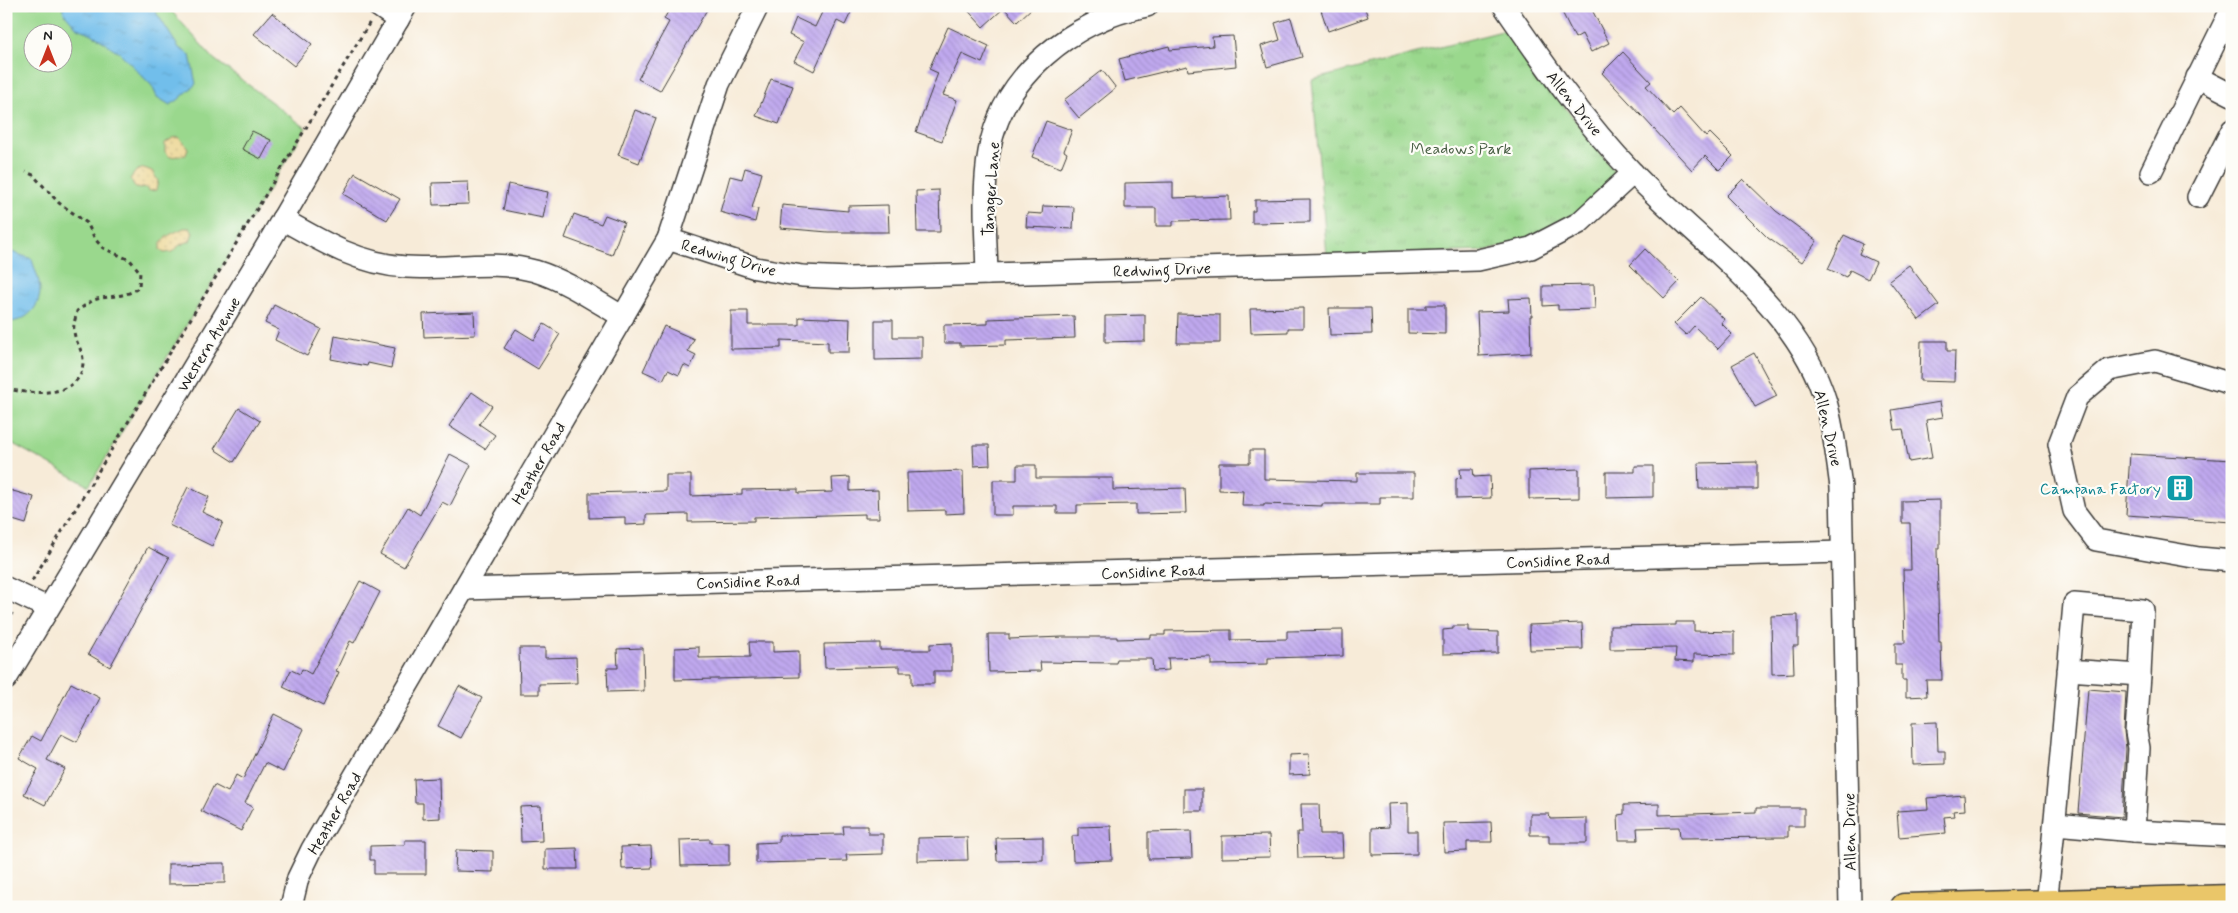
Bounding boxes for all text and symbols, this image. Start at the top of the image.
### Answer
north arrow [22,22,72,72]
text: N [43,27,53,45]
street label: Allen Drive [1541,67,1607,141]
park label: Meadows Park [1411,139,1511,160]
street label: Tanager Lane [978,141,1006,237]
street label: Redwing Drive [678,235,779,283]
street label: Redwing Drive [1113,258,1211,284]
street label: Western Avenue [173,293,246,396]
street label: Allen Drive [1809,388,1847,469]
street label: Heather Road [507,419,571,509]
building icon: Campana Factory [2165,473,2195,503]
place label: Campana Factory [2040,479,2161,500]
street label: Considine Road [1506,549,1610,574]
street label: Considine Road [1101,560,1205,585]
street label: Considine Road [696,570,800,595]
street label: Heather Road [303,769,367,859]
street label: Allen Drive [1839,793,1862,871]

